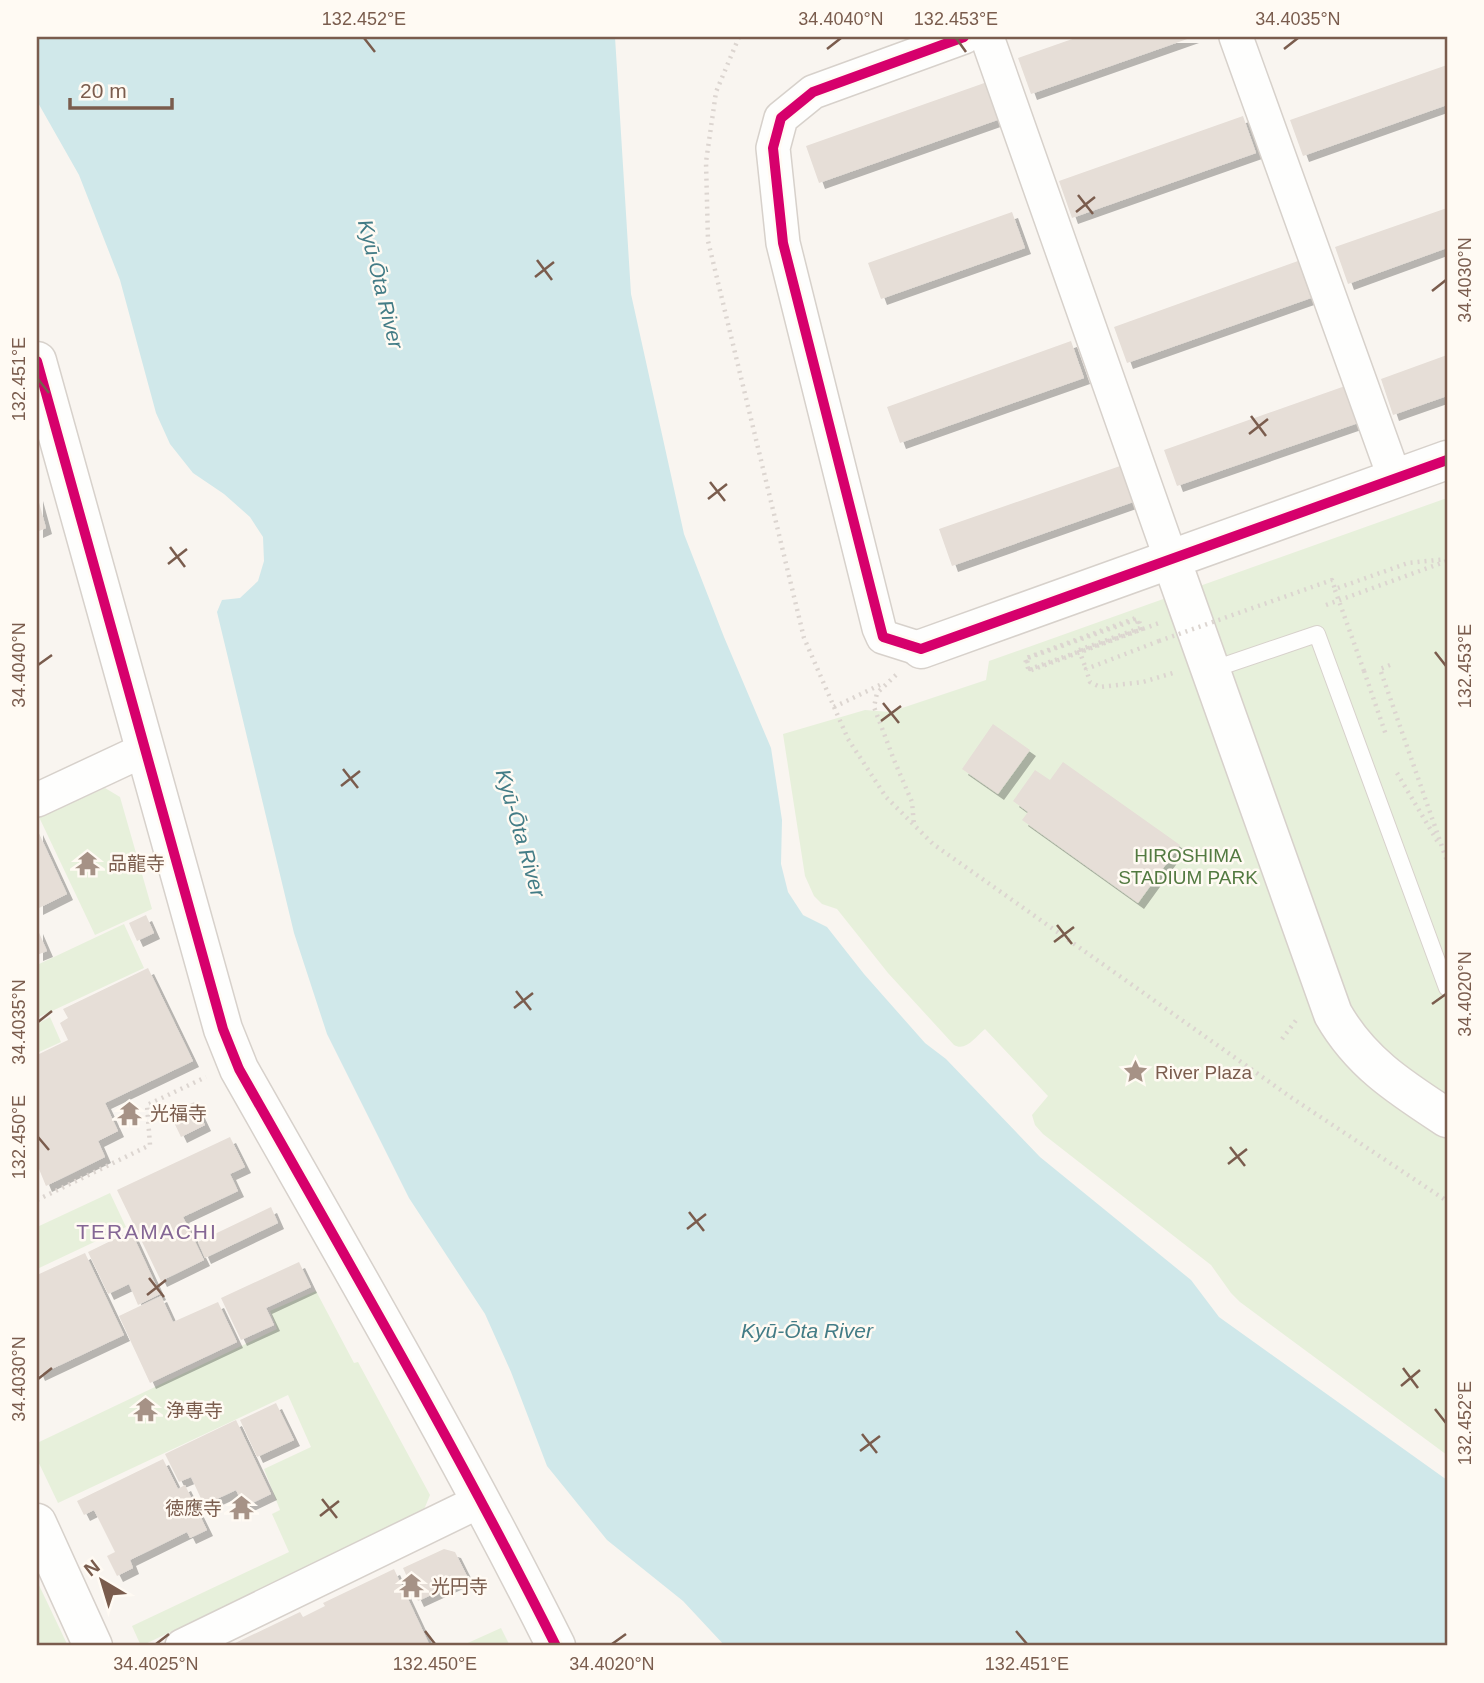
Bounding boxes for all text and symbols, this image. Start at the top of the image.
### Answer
text: 132.452°E [322,9,406,29]
text: 34.4040°N [798,9,884,29]
text: 132.453°E [914,9,998,29]
text: 34.4035°N [1255,9,1341,29]
scale bar [70,66,172,110]
text: 20 m [80,79,127,102]
water label: Kyū-Ōta River [354,217,408,352]
text: 34.4030°N [1455,237,1475,323]
text: 132.451°E [9,337,29,421]
text: 34.4040°N [9,622,29,708]
text: 132.453°E [1455,624,1475,708]
water label: Kyū-Ōta River [492,766,551,901]
park label: HIROSHIMA STADIUM PARK [1118,845,1258,888]
temple icon: 品龍寺 [74,849,102,877]
place label: 品龍寺 [108,853,165,874]
text: 34.4020°N [1455,951,1475,1037]
text: 34.4035°N [9,979,29,1065]
place icon: River Plaza [1121,1058,1149,1086]
place label: River Plaza [1155,1062,1253,1083]
text: 132.450°E [9,1095,29,1179]
temple icon: 光福寺 [116,1099,144,1127]
place label: 光福寺 [150,1103,207,1124]
district label: TERAMACHI [76,1220,218,1243]
water label: Kyū-Ōta River [741,1319,874,1342]
text: 34.4030°N [9,1336,29,1422]
text: 132.452°E [1455,1381,1475,1465]
temple icon: 浄専寺 [132,1396,160,1424]
place label: 浄専寺 [166,1400,223,1421]
temple icon: 徳應寺 [228,1494,256,1522]
place label: 徳應寺 [165,1498,222,1519]
north arrow [66,1546,136,1616]
text: N [80,1555,104,1580]
temple icon: 光円寺 [397,1572,425,1600]
place label: 光円寺 [431,1576,488,1597]
text: 34.4025°N [113,1654,199,1674]
text: 132.450°E [393,1654,477,1674]
text: 34.4020°N [569,1654,655,1674]
text: 132.451°E [985,1654,1069,1674]

